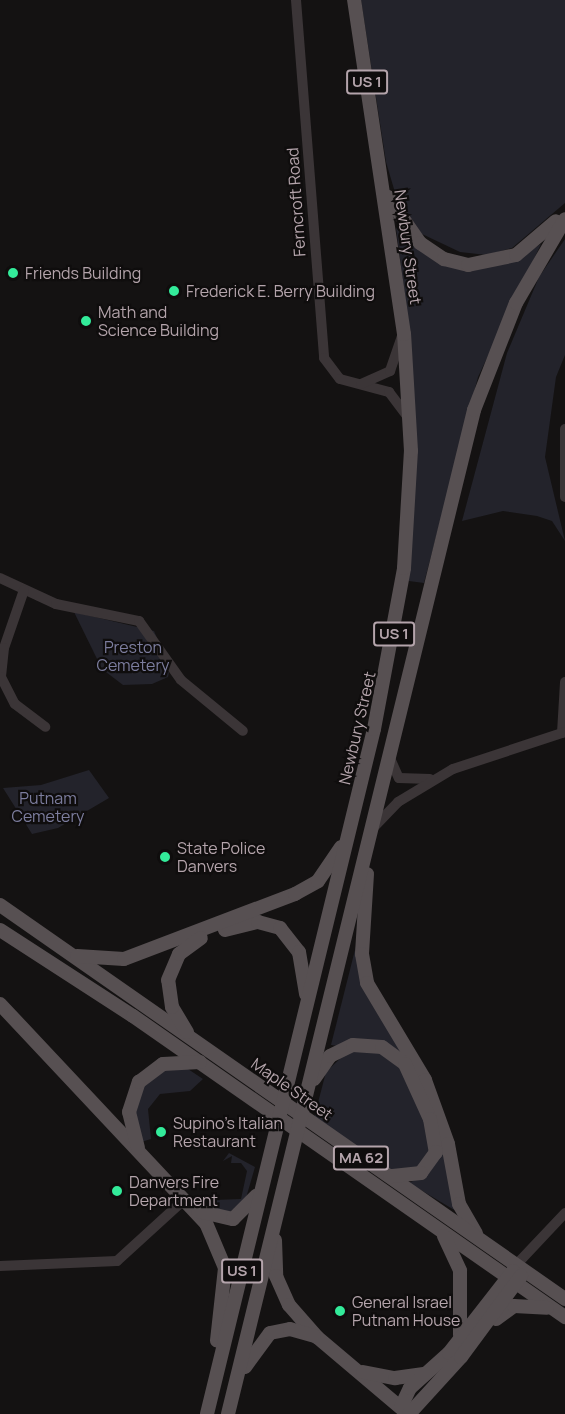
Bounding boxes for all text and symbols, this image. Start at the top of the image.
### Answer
road number: US 1 [346,70,388,94]
street label: Ferncroft Road [283,147,309,257]
street label: Newbury Street [390,188,426,306]
place label: Friends Building [25,263,141,283]
marker: Friends Building [6,266,20,280]
place label: Frederick E. Berry Building [186,281,375,301]
marker: Frederick E. Berry Building [167,284,181,298]
place label: Math and Science Building [98,302,219,340]
marker: Math and Science Building [79,314,93,328]
road number: US 1 [373,622,415,646]
park label: Preston Cemetery [97,637,169,675]
street label: Newbury Street [335,670,379,786]
park label: Putnam Cemetery [12,788,84,826]
place label: State Police Danvers [177,838,265,876]
marker: State Police Danvers [158,850,172,864]
street label: Maple Street [248,1054,336,1124]
place label: Supino's Italian Restaurant [173,1113,283,1151]
marker: Supino's Italian Restaurant [154,1125,168,1139]
road number: MA 62 [332,1146,389,1170]
place label: Danvers Fire Department [129,1172,219,1210]
marker: Danvers Fire Department [110,1184,124,1198]
road number: US 1 [221,1259,263,1283]
place label: General Israel Putnam House [352,1292,460,1330]
marker: General Israel Putnam House [333,1304,347,1318]

